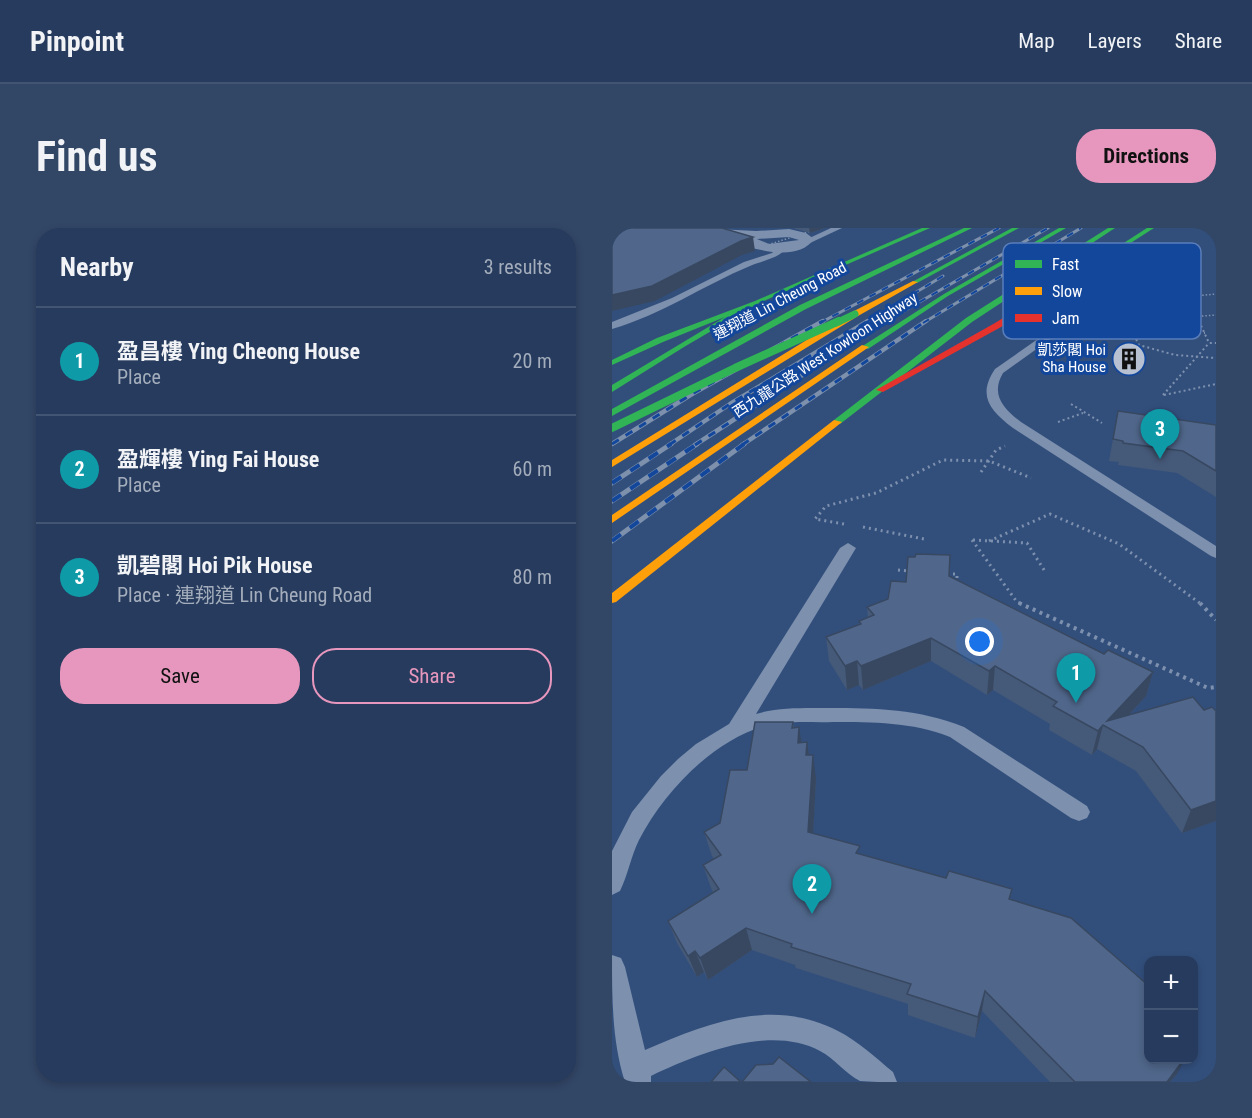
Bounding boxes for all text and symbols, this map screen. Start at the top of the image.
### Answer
text: Pinpoint [30,25,124,58]
text: Map [1018,29,1055,53]
text: Layers [1088,29,1142,53]
text: Share [1175,29,1222,53]
button: Directions [1076,129,1216,183]
text: Find us [36,132,157,181]
legend [1003,243,1201,339]
text: Nearby [60,252,134,282]
text: 3 results [484,255,552,279]
text: Fast [1052,255,1079,274]
street label: 連翔道 Lin Cheung Road [710,258,850,344]
text: Slow [1052,282,1082,301]
street label: 西九龍公路 West Kowloon Highway [729,289,921,421]
text: Jam [1052,309,1079,328]
text: 盈昌樓 Ying Cheong House [117,339,360,364]
place label: 凱莎閣 Hoi Sha House [1037,341,1106,376]
building icon: 凱莎閣 Hoi Sha House [1111,341,1147,377]
text: 1 [74,349,85,373]
text: 20 m [513,349,552,373]
text: Place [117,365,161,389]
pin: 3 [1140,410,1180,459]
text: 盈輝樓 Ying Fai House [117,447,319,472]
text: 2 [74,457,85,481]
text: 60 m [513,457,552,481]
text: Place [117,473,161,497]
text: 凱碧閣 Hoi Pik House [117,553,313,578]
text: 3 [74,565,85,589]
text: 80 m [513,565,552,589]
text: Place · 連翔道 Lin Cheung Road [117,583,372,607]
your location [965,627,994,656]
button: Save [60,648,300,704]
button: Share [312,648,552,704]
pin: 1 [1056,654,1096,703]
pin: 2 [792,864,832,914]
map controls [1144,956,1198,1064]
button: + [1144,956,1198,1010]
button: − [1144,1010,1198,1064]

